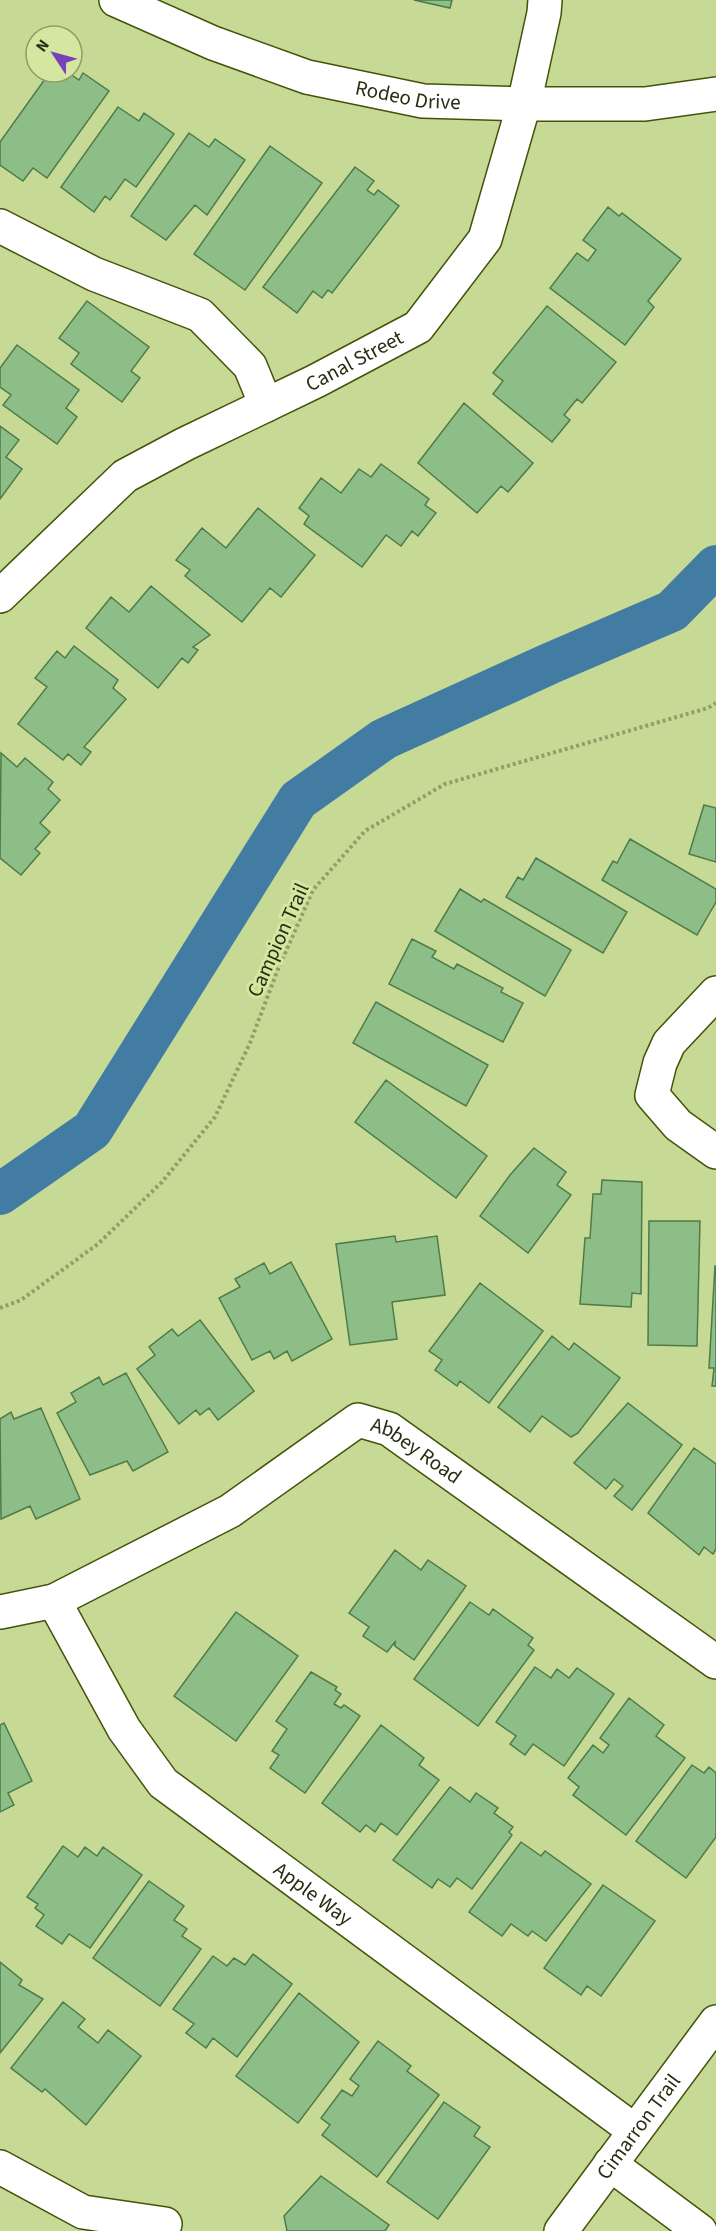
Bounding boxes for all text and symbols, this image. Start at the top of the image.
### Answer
north arrow [24,24,84,84]
text: N [31,35,55,57]
street label: Rodeo Drive [353,72,461,117]
street label: Canal Street [300,322,409,399]
street label: Campion Trail [239,878,317,1002]
street label: Abbey Road [367,1410,468,1491]
street label: Apple Way [267,1855,359,1933]
street label: Cimarron Trail [589,2067,688,2186]

